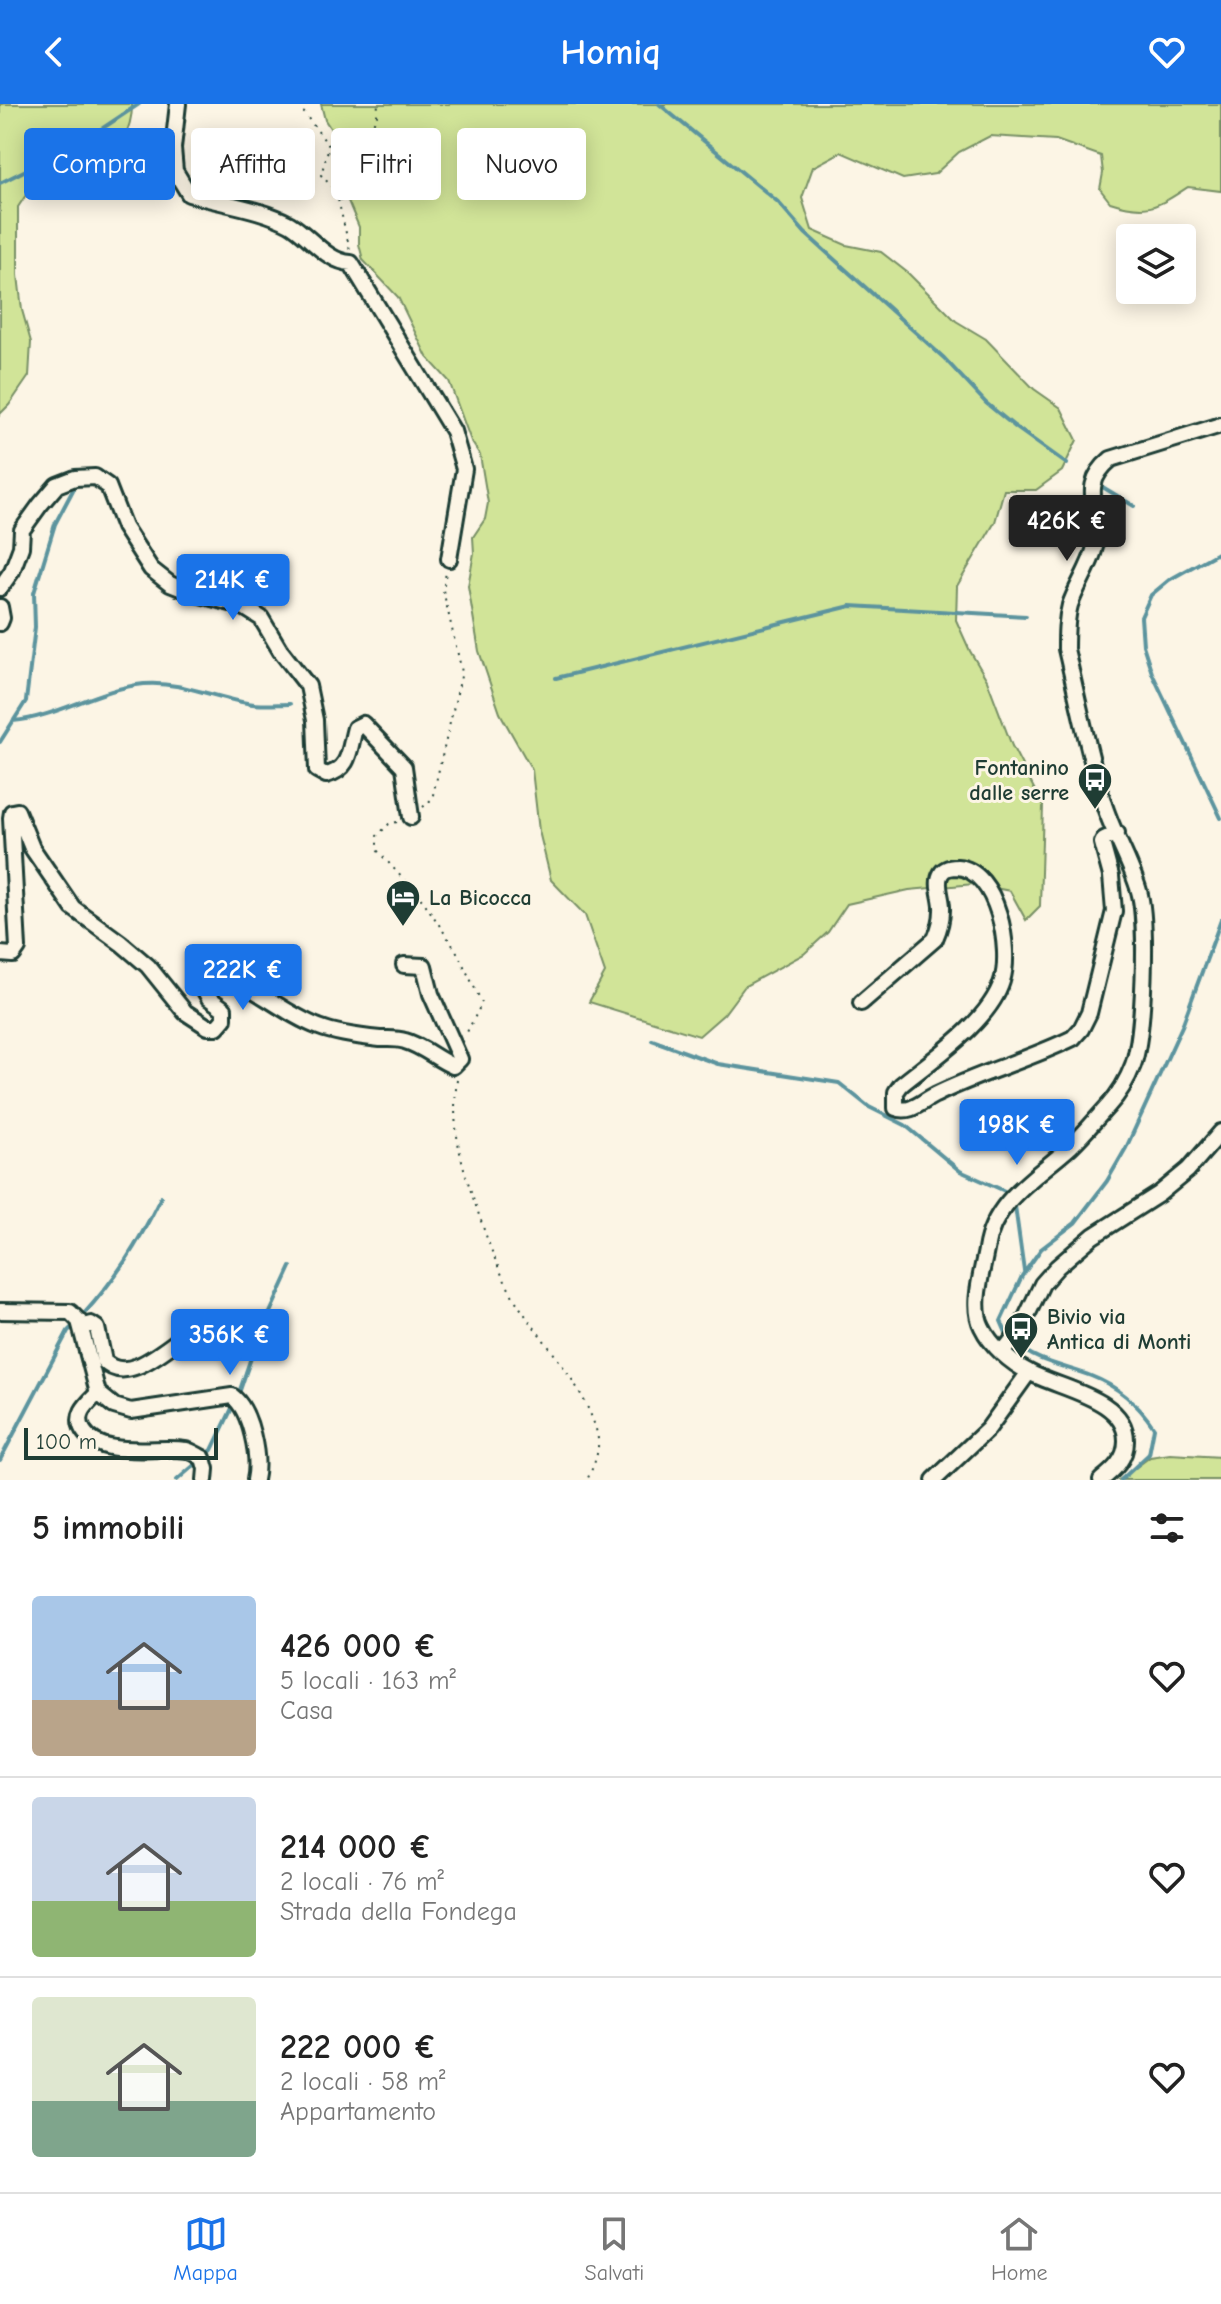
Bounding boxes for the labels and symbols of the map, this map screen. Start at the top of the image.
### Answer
pin: 426K € [1002,495,1132,563]
pin: 214K € [168,554,298,622]
place label: Fontanino dalle serre [969,755,1069,806]
bus stop icon: Fontanino dalle serre [1076,761,1114,811]
hotel icon: La Bicocca [384,878,422,928]
place label: La Bicocca [429,885,532,911]
pin: 222K € [178,944,308,1012]
pin: 198K € [952,1099,1082,1167]
place label: Bivio via Antica di Monti [1047,1304,1191,1355]
pin: 356K € [165,1309,295,1377]
bus stop icon: Bivio via Antica di Monti [1002,1310,1040,1360]
scale bar [24,1424,218,1460]

